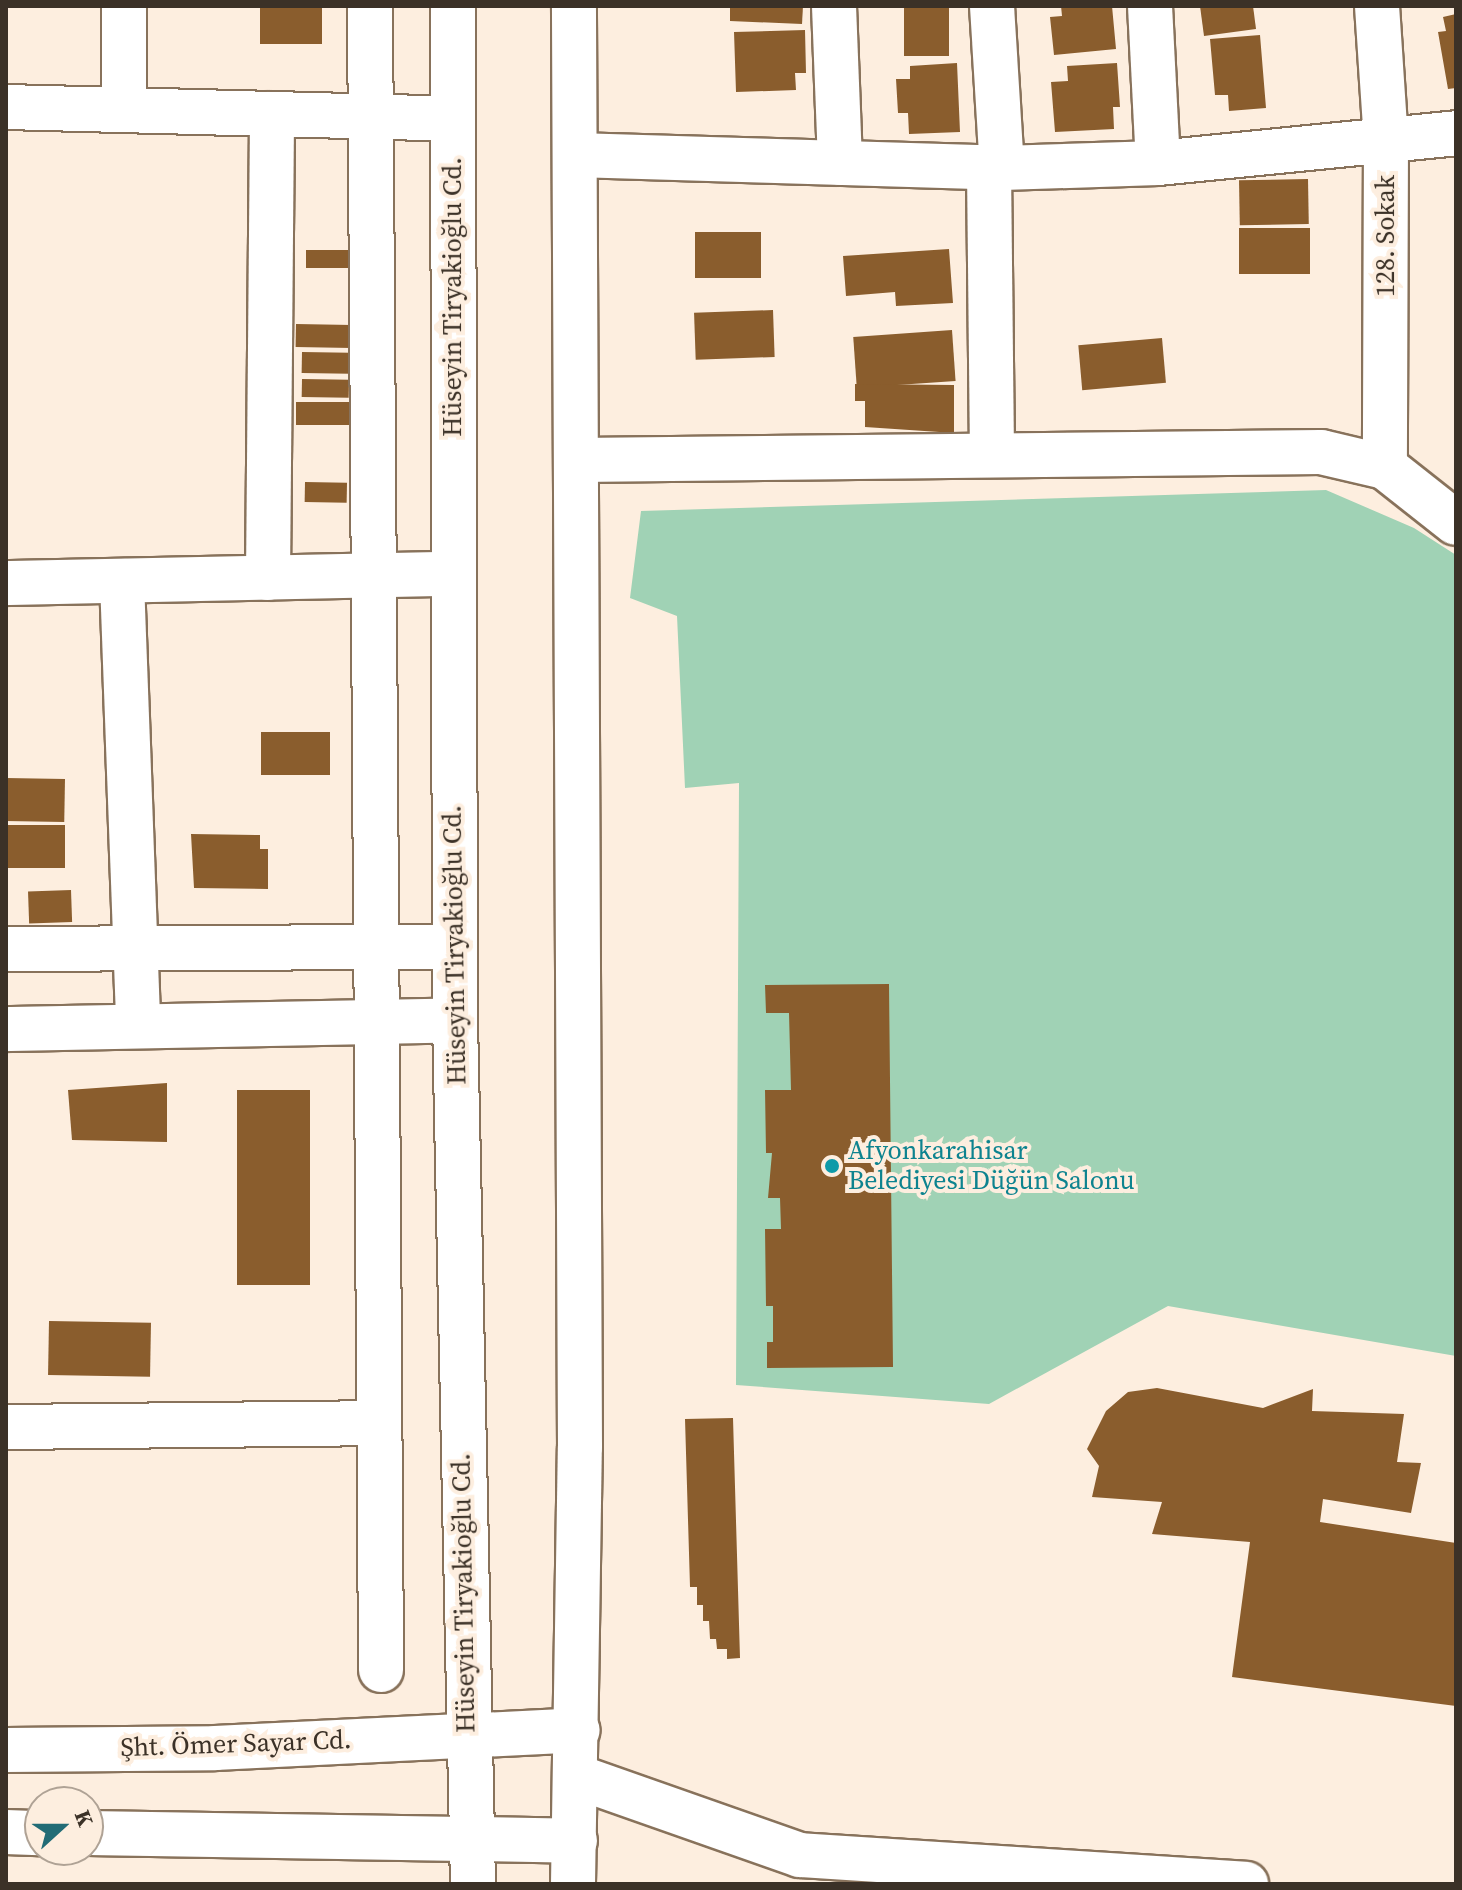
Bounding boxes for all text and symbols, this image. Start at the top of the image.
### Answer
street label: Hüseyin Tiryakioğlu Cd. [437,157,469,437]
street label: 128. Sokak [1370,175,1402,297]
street label: Hüseyin Tiryakioğlu Cd. [437,805,473,1085]
place label: Afyonkarahisar Belediyesi Düğün Salonu [848,1135,1135,1196]
marker: Afyonkarahisar Belediyesi Düğün Salonu [823,1157,841,1175]
street label: Hüseyin Tiryakioğlu Cd. [446,1453,482,1733]
street label: Şht. Ömer Sayar Cd. [120,1724,352,1764]
north arrow [24,1786,104,1866]
text: K [68,1806,101,1831]

